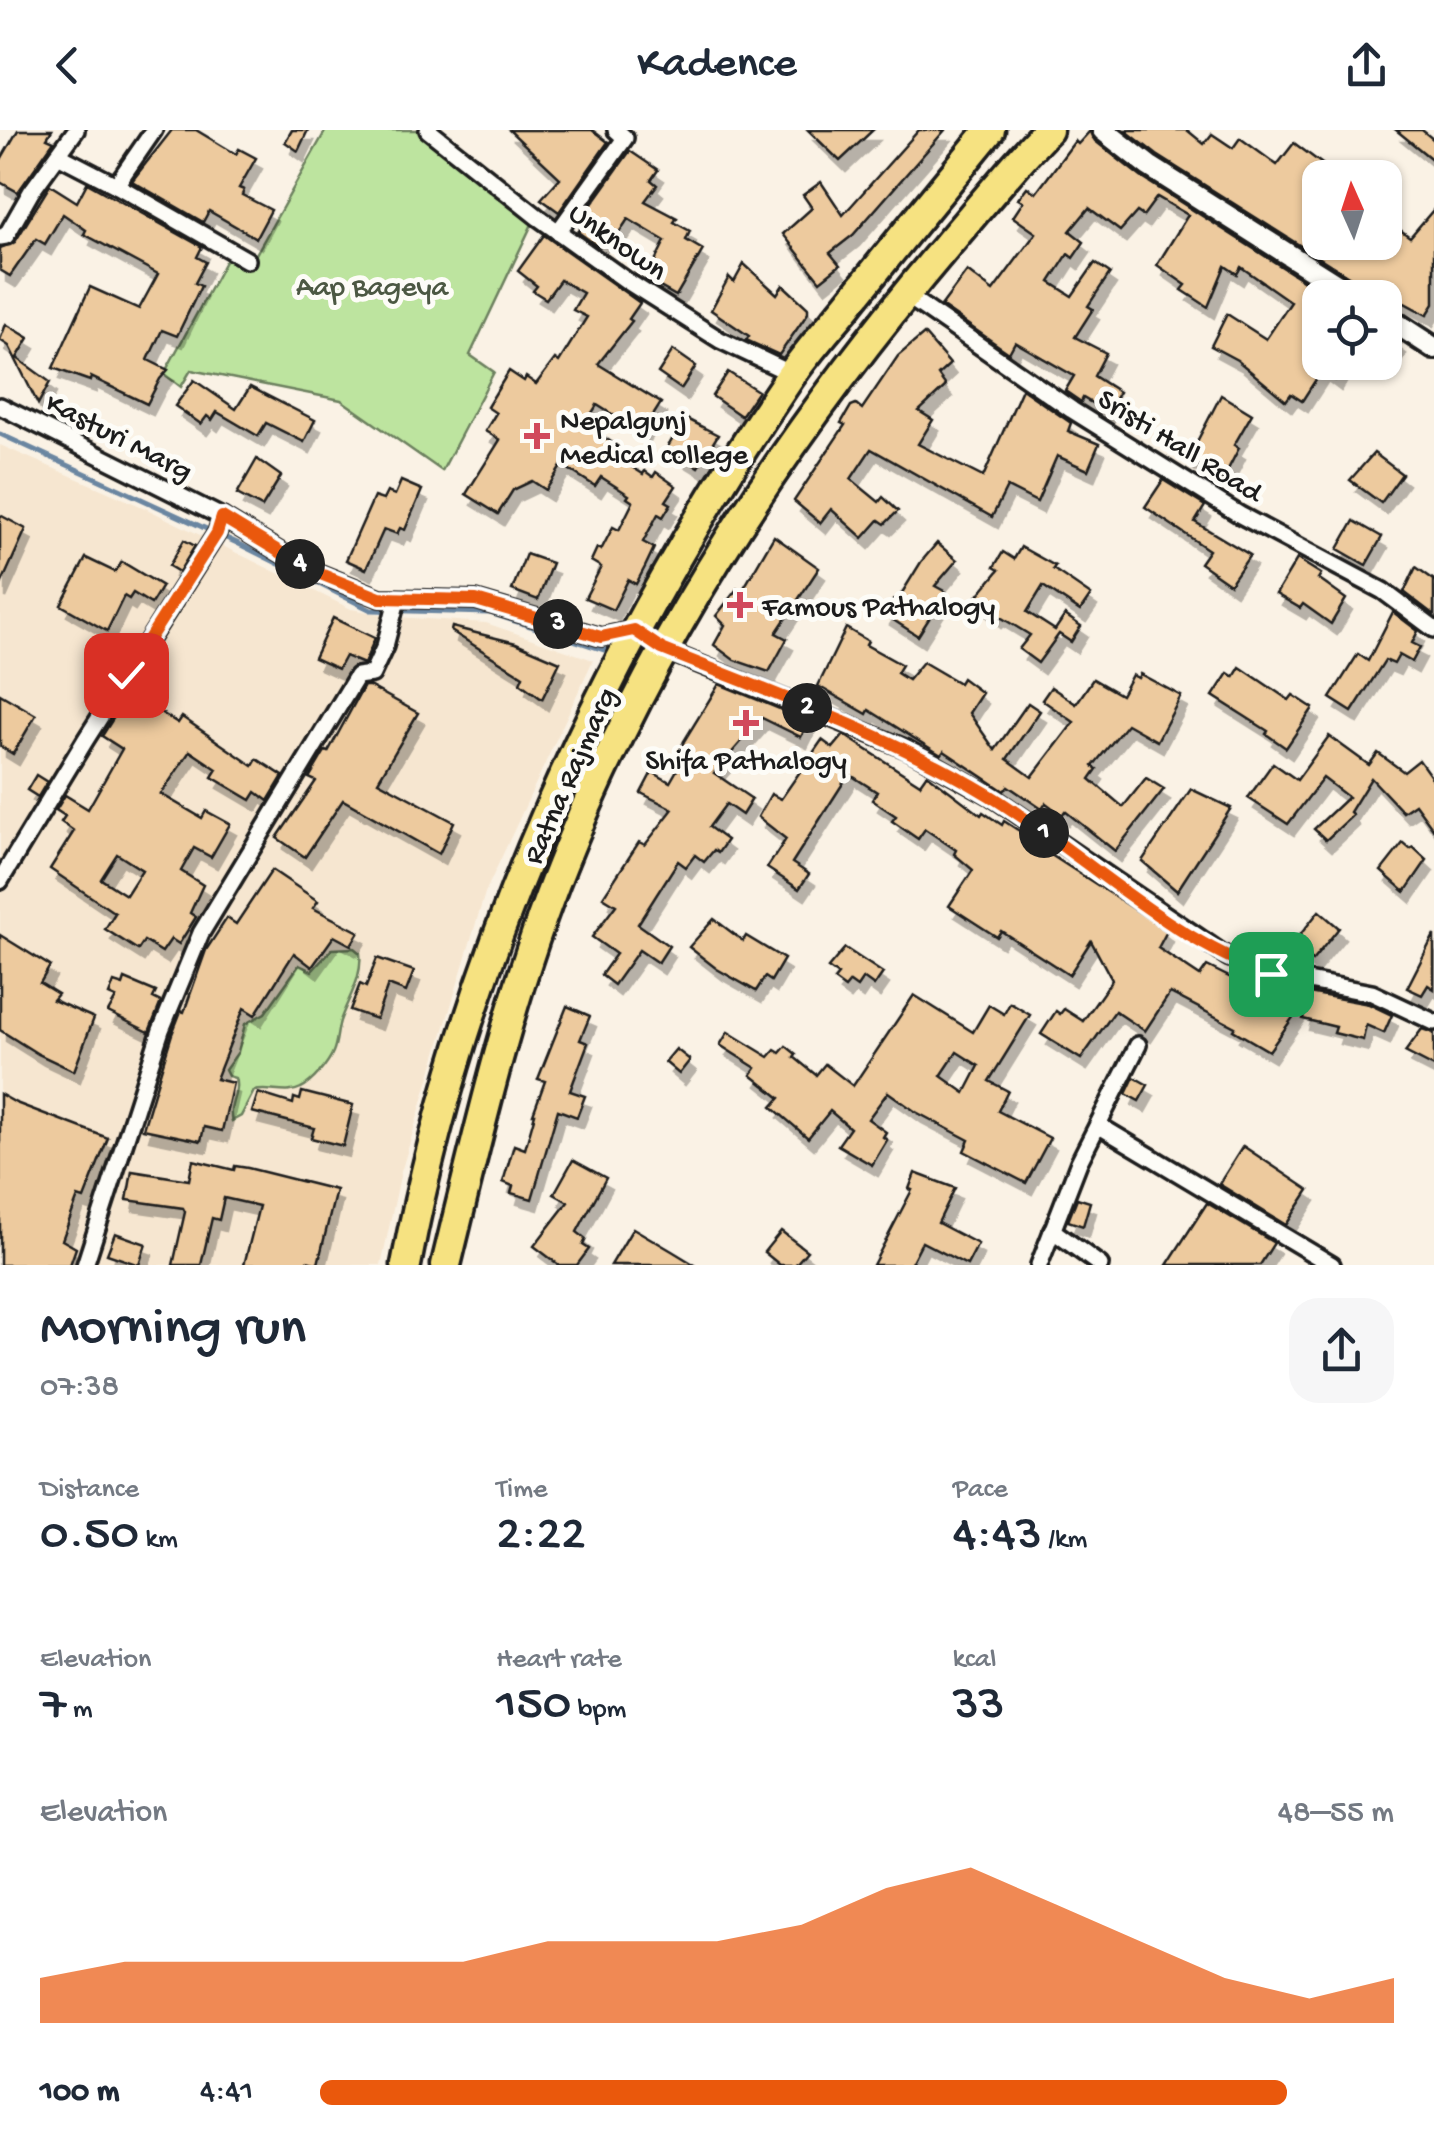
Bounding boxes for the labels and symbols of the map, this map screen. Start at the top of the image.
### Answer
north arrow [1302,160,1402,260]
street label: Unknown [560,197,672,290]
park label: Aap Bageya [296,272,449,307]
street label: Sristi Hall Road [1090,383,1269,514]
street label: Kasturi Marg [39,387,197,491]
place label: Nepalgunj Medical college [560,406,748,475]
marker: Nepalgunj Medical college [524,423,550,449]
pin: 4 [275,539,325,589]
marker: Famous Pathalogy [727,592,753,618]
place label: Famous Pathalogy [761,592,996,627]
pin: 3 [533,599,583,649]
pin [84,633,169,718]
street label: Ratna Rajmarg [518,683,627,870]
pin: 2 [782,683,832,733]
marker: Shifa Pathalogy [733,710,759,736]
place label: Shifa Pathalogy [645,746,847,781]
pin: 1 [1019,808,1069,858]
pin [1229,932,1314,1017]

